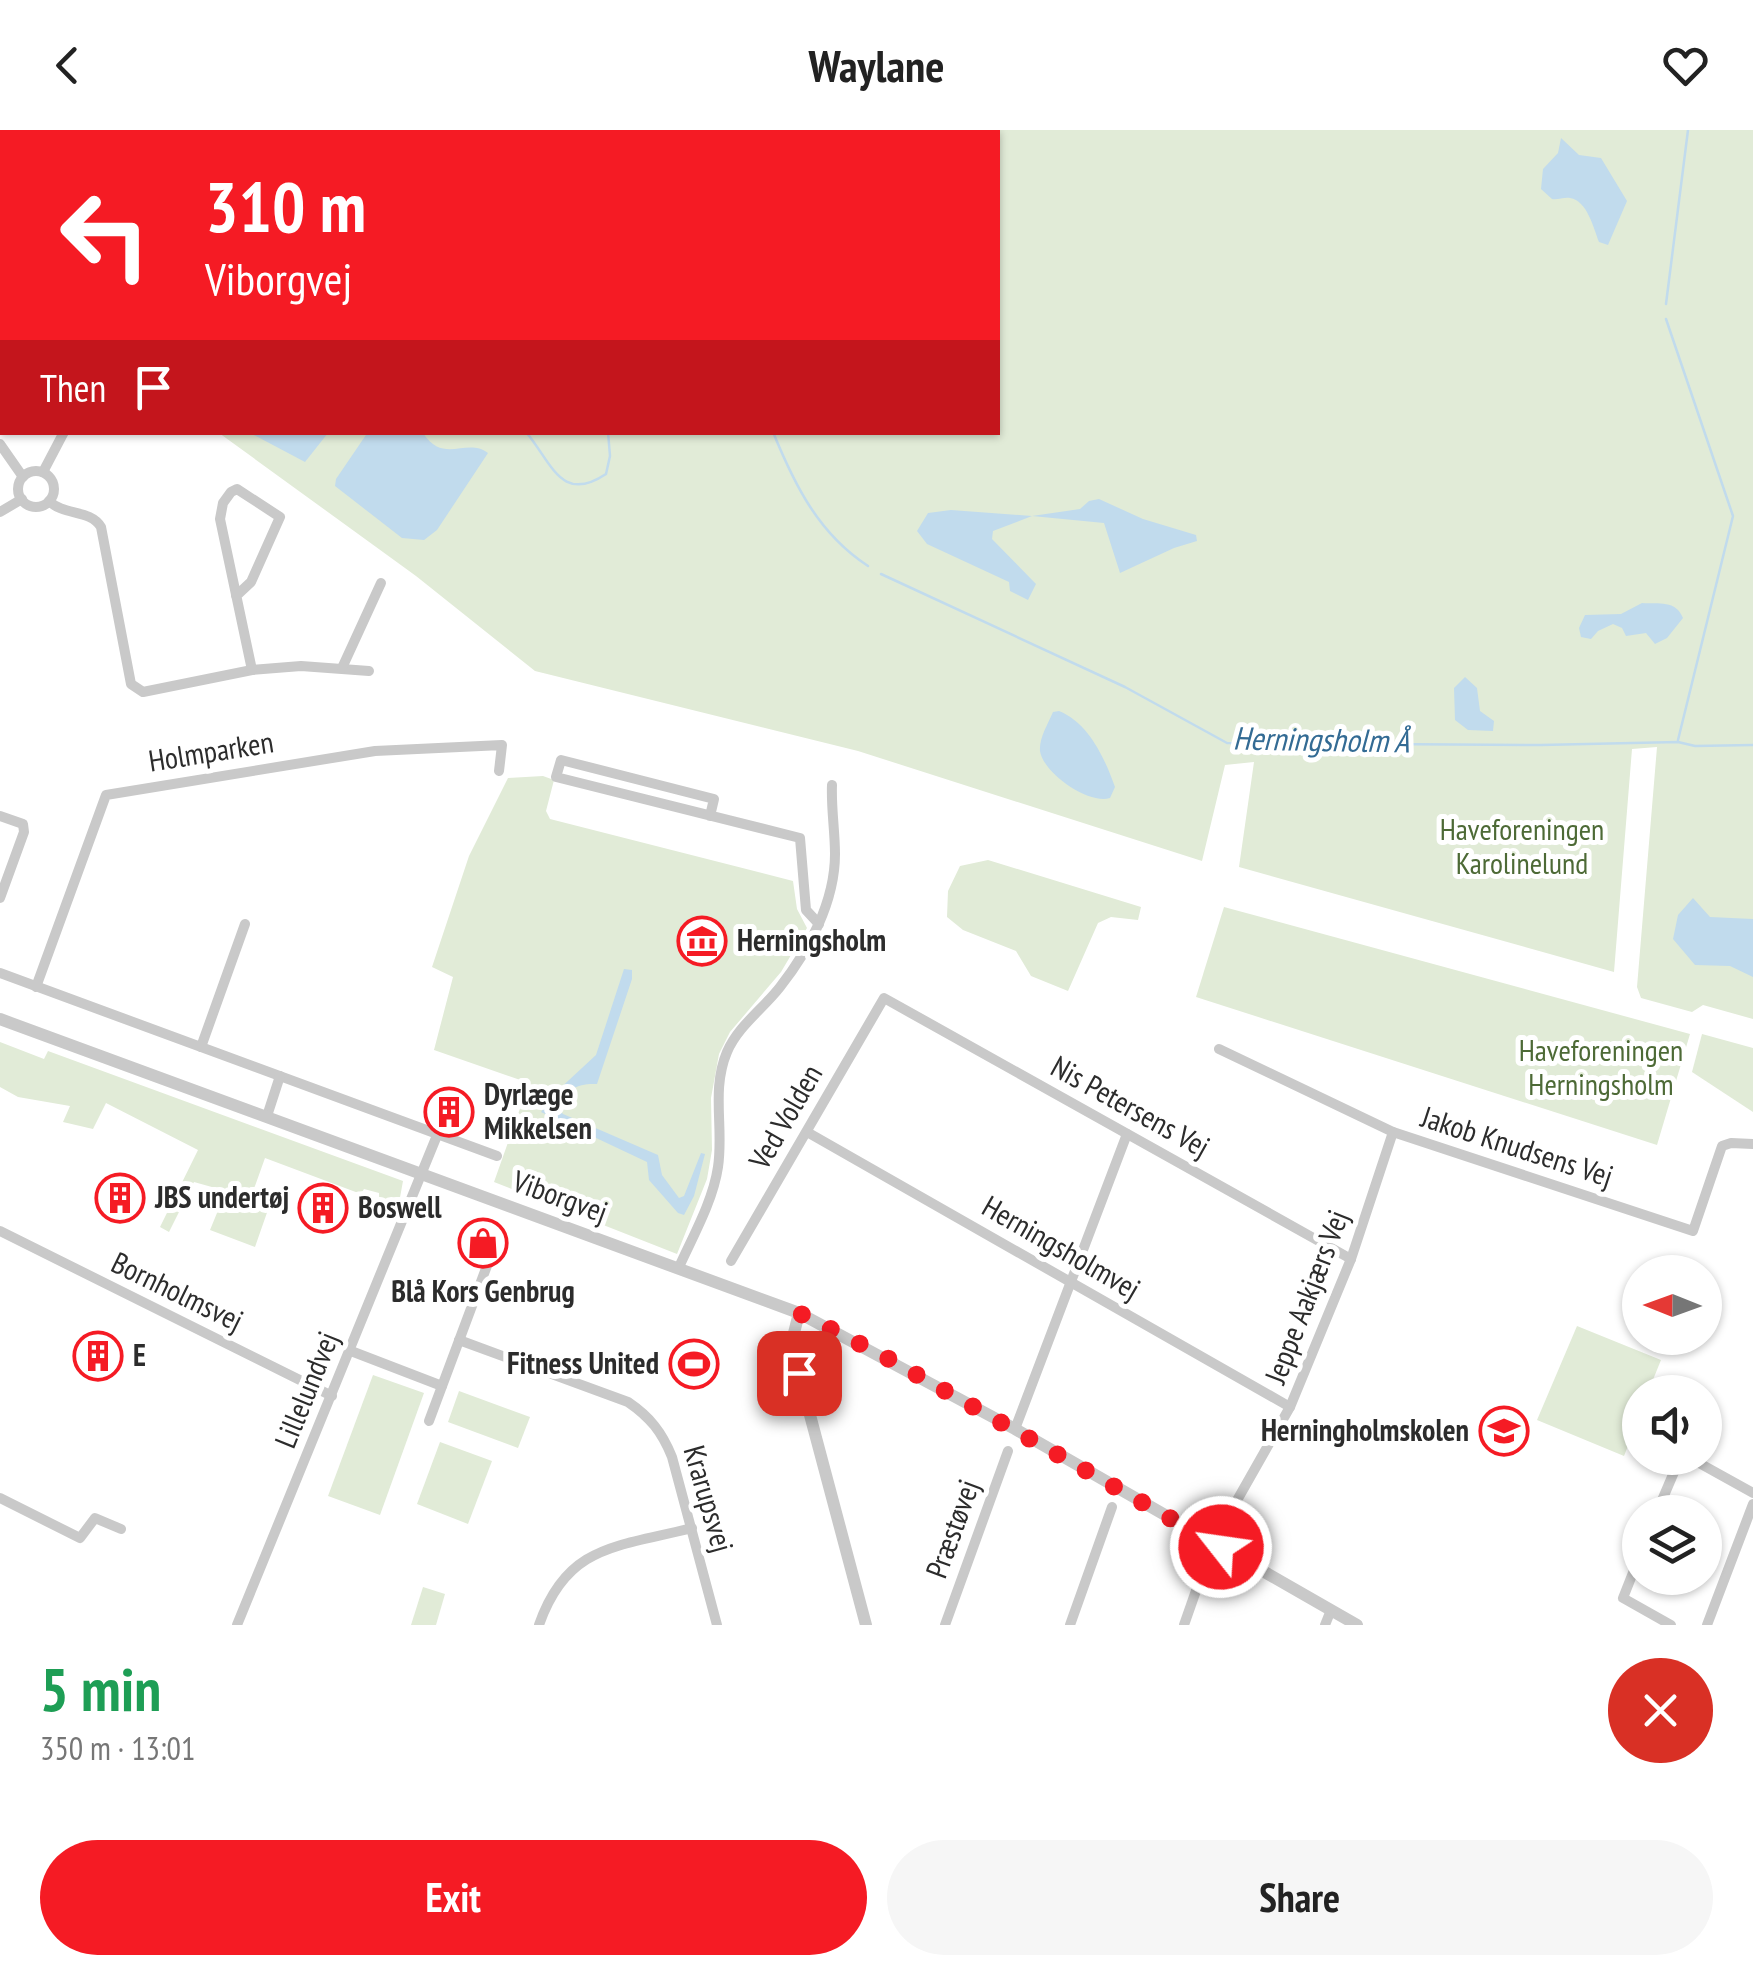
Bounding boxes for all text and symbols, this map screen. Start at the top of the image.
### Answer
text: Waylane [809,36,945,94]
icon: back [40,38,95,93]
icon: heart [1658,38,1713,93]
text: 310 m [205,161,366,251]
icon: left [40,170,170,300]
text: Viborgvej [205,249,352,307]
icon: arrive [126,360,181,415]
text: Then [40,363,106,412]
water label: Herningsholm Å [1233,716,1411,762]
street label: Holmparken [146,721,276,780]
park label: Haveforeningen Karolinelund [1440,809,1604,882]
museum icon: Herningsholm [676,915,728,967]
place label: Herningsholm [737,920,886,959]
park label: Haveforeningen Herningsholm [1519,1030,1683,1103]
street label: Nis Petersens Vej [1044,1046,1217,1165]
street label: Ved Volden [739,1057,830,1176]
place label: Dyrlæge Mikkelsen [484,1074,592,1147]
building icon: Dyrlæge Mikkelsen [423,1086,475,1138]
street label: Jakob Knudsens Vej [1416,1096,1618,1195]
street label: Viborgvej [507,1160,613,1231]
building icon: JBS undertøj [94,1172,146,1224]
place label: JBS undertøj [154,1177,289,1216]
building icon: Boswell [297,1182,349,1234]
street label: Herningsholmvej [976,1186,1148,1308]
place label: Boswell [358,1187,442,1226]
street label: Jeppe Aakjærs Vej [1254,1204,1356,1390]
shop icon: Blå Kors Genbrug [457,1217,509,1269]
street label: Bornholmsvej [105,1242,250,1339]
north arrow [1622,1255,1722,1355]
map controls [1622,1255,1722,1595]
place label: Blå Kors Genbrug [391,1271,575,1310]
street label: Lillelundvej [265,1326,347,1453]
building icon: E [72,1330,124,1382]
pin [757,1331,842,1416]
place label: E [133,1335,146,1374]
sports icon: Fitness United [668,1338,720,1390]
place label: Fitness United [507,1343,659,1382]
icon: arrive [772,1346,827,1401]
button: sound [1622,1375,1722,1475]
school or university icon: Herningholmskolen [1478,1405,1530,1457]
place label: Herningholmskolen [1261,1410,1469,1449]
street label: Krarupsvej [676,1441,743,1556]
street label: Præstøvej [916,1474,987,1583]
position arrow [1169,1495,1273,1599]
button: layers [1622,1495,1722,1595]
text: 5 min [40,1650,161,1728]
button: close [1608,1658,1713,1763]
text: 350 m · 13:01 [40,1727,195,1769]
button: Exit [40,1840,867,1955]
button: Share [887,1840,1713,1955]

